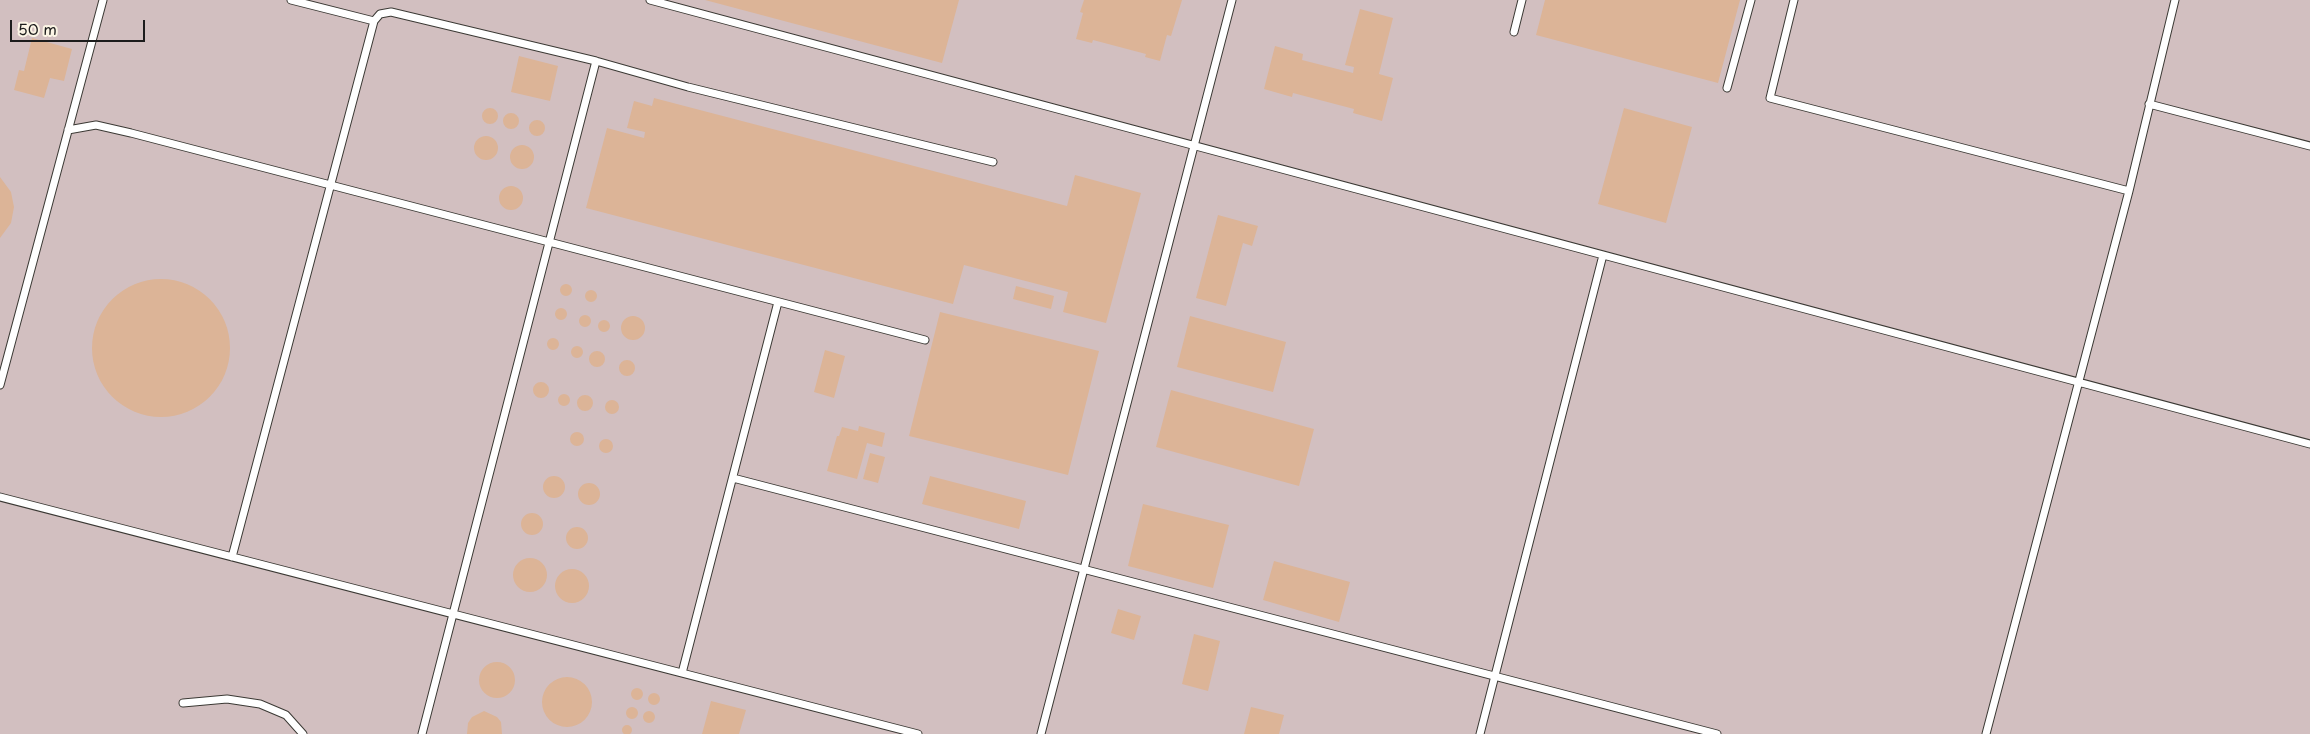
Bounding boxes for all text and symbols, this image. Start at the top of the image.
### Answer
scale bar [12,10,148,42]
text: 50 m [18,17,57,40]

